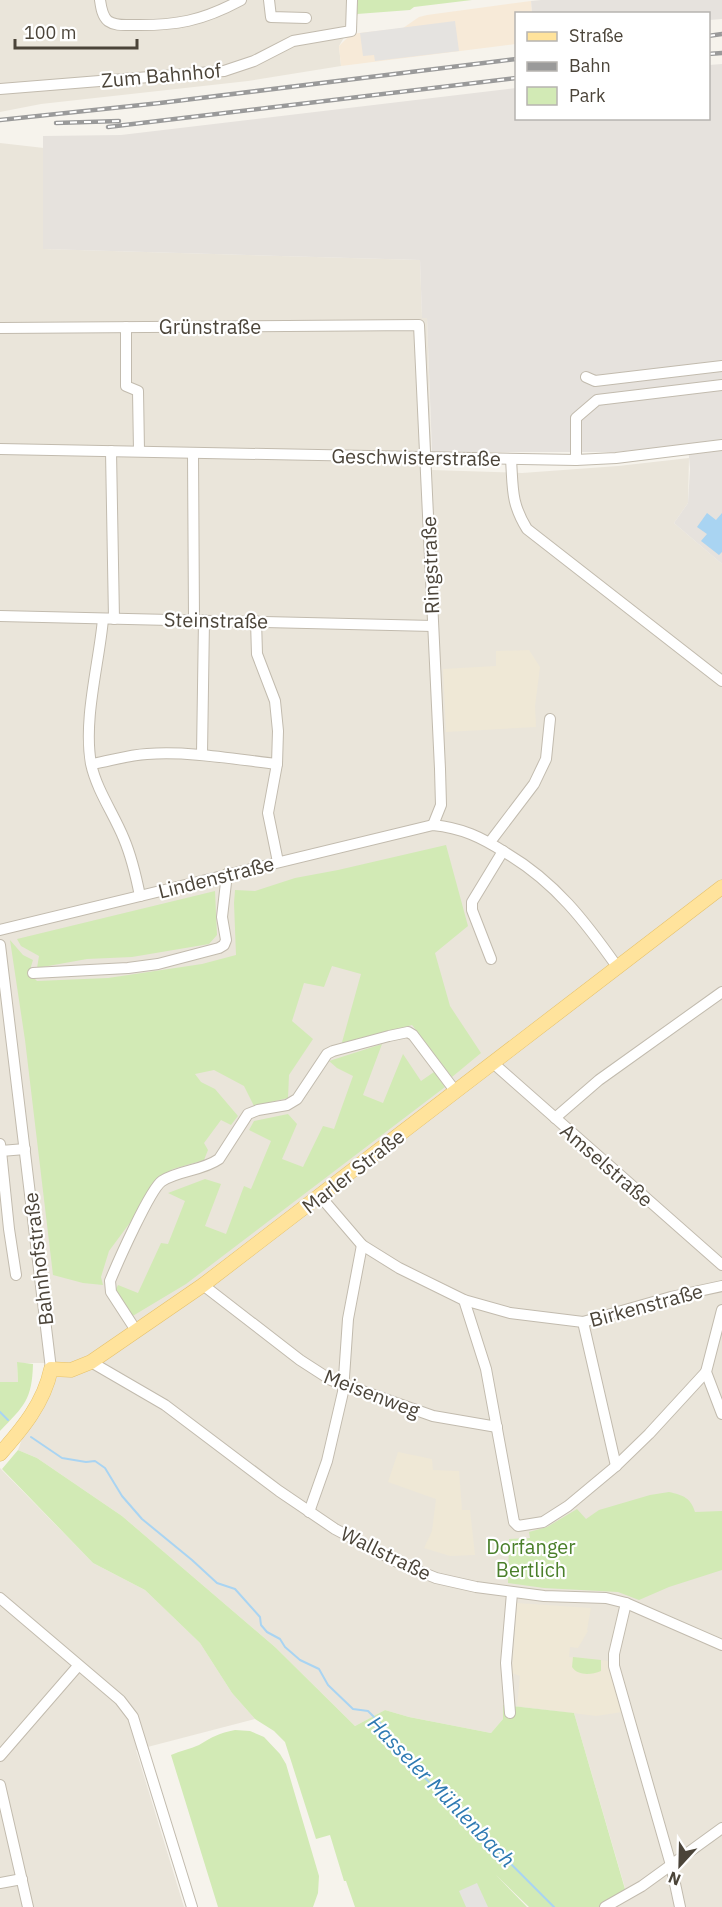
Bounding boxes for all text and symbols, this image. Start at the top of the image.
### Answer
scale bar [15,12,136,50]
legend [515,12,710,120]
text: 100 m [24,21,76,44]
text: Straße [569,24,623,47]
text: Bahn [569,54,611,77]
street label: Zum Bahnhof [100,56,223,94]
text: Park [569,84,606,107]
street label: Grünstraße [159,313,261,340]
street label: Geschwisterstraße [331,442,501,472]
street label: Ringstraße [415,516,445,614]
street label: Steinstraße [164,606,268,634]
street label: Lindenstraße [155,850,277,904]
street label: Amselstraße [555,1117,659,1213]
street label: Marler Straße [296,1122,410,1220]
street label: Bahnhofstraße [16,1191,60,1327]
street label: Birkenstraße [586,1277,706,1333]
street label: Meisenweg [320,1362,424,1424]
street label: Wallstraße [336,1520,436,1586]
park label: Dorfanger Bertlich [486,1533,576,1583]
water label: Hasseler Mühlenbach [362,1709,522,1873]
north arrow [650,1835,710,1895]
text: N [665,1867,684,1890]

